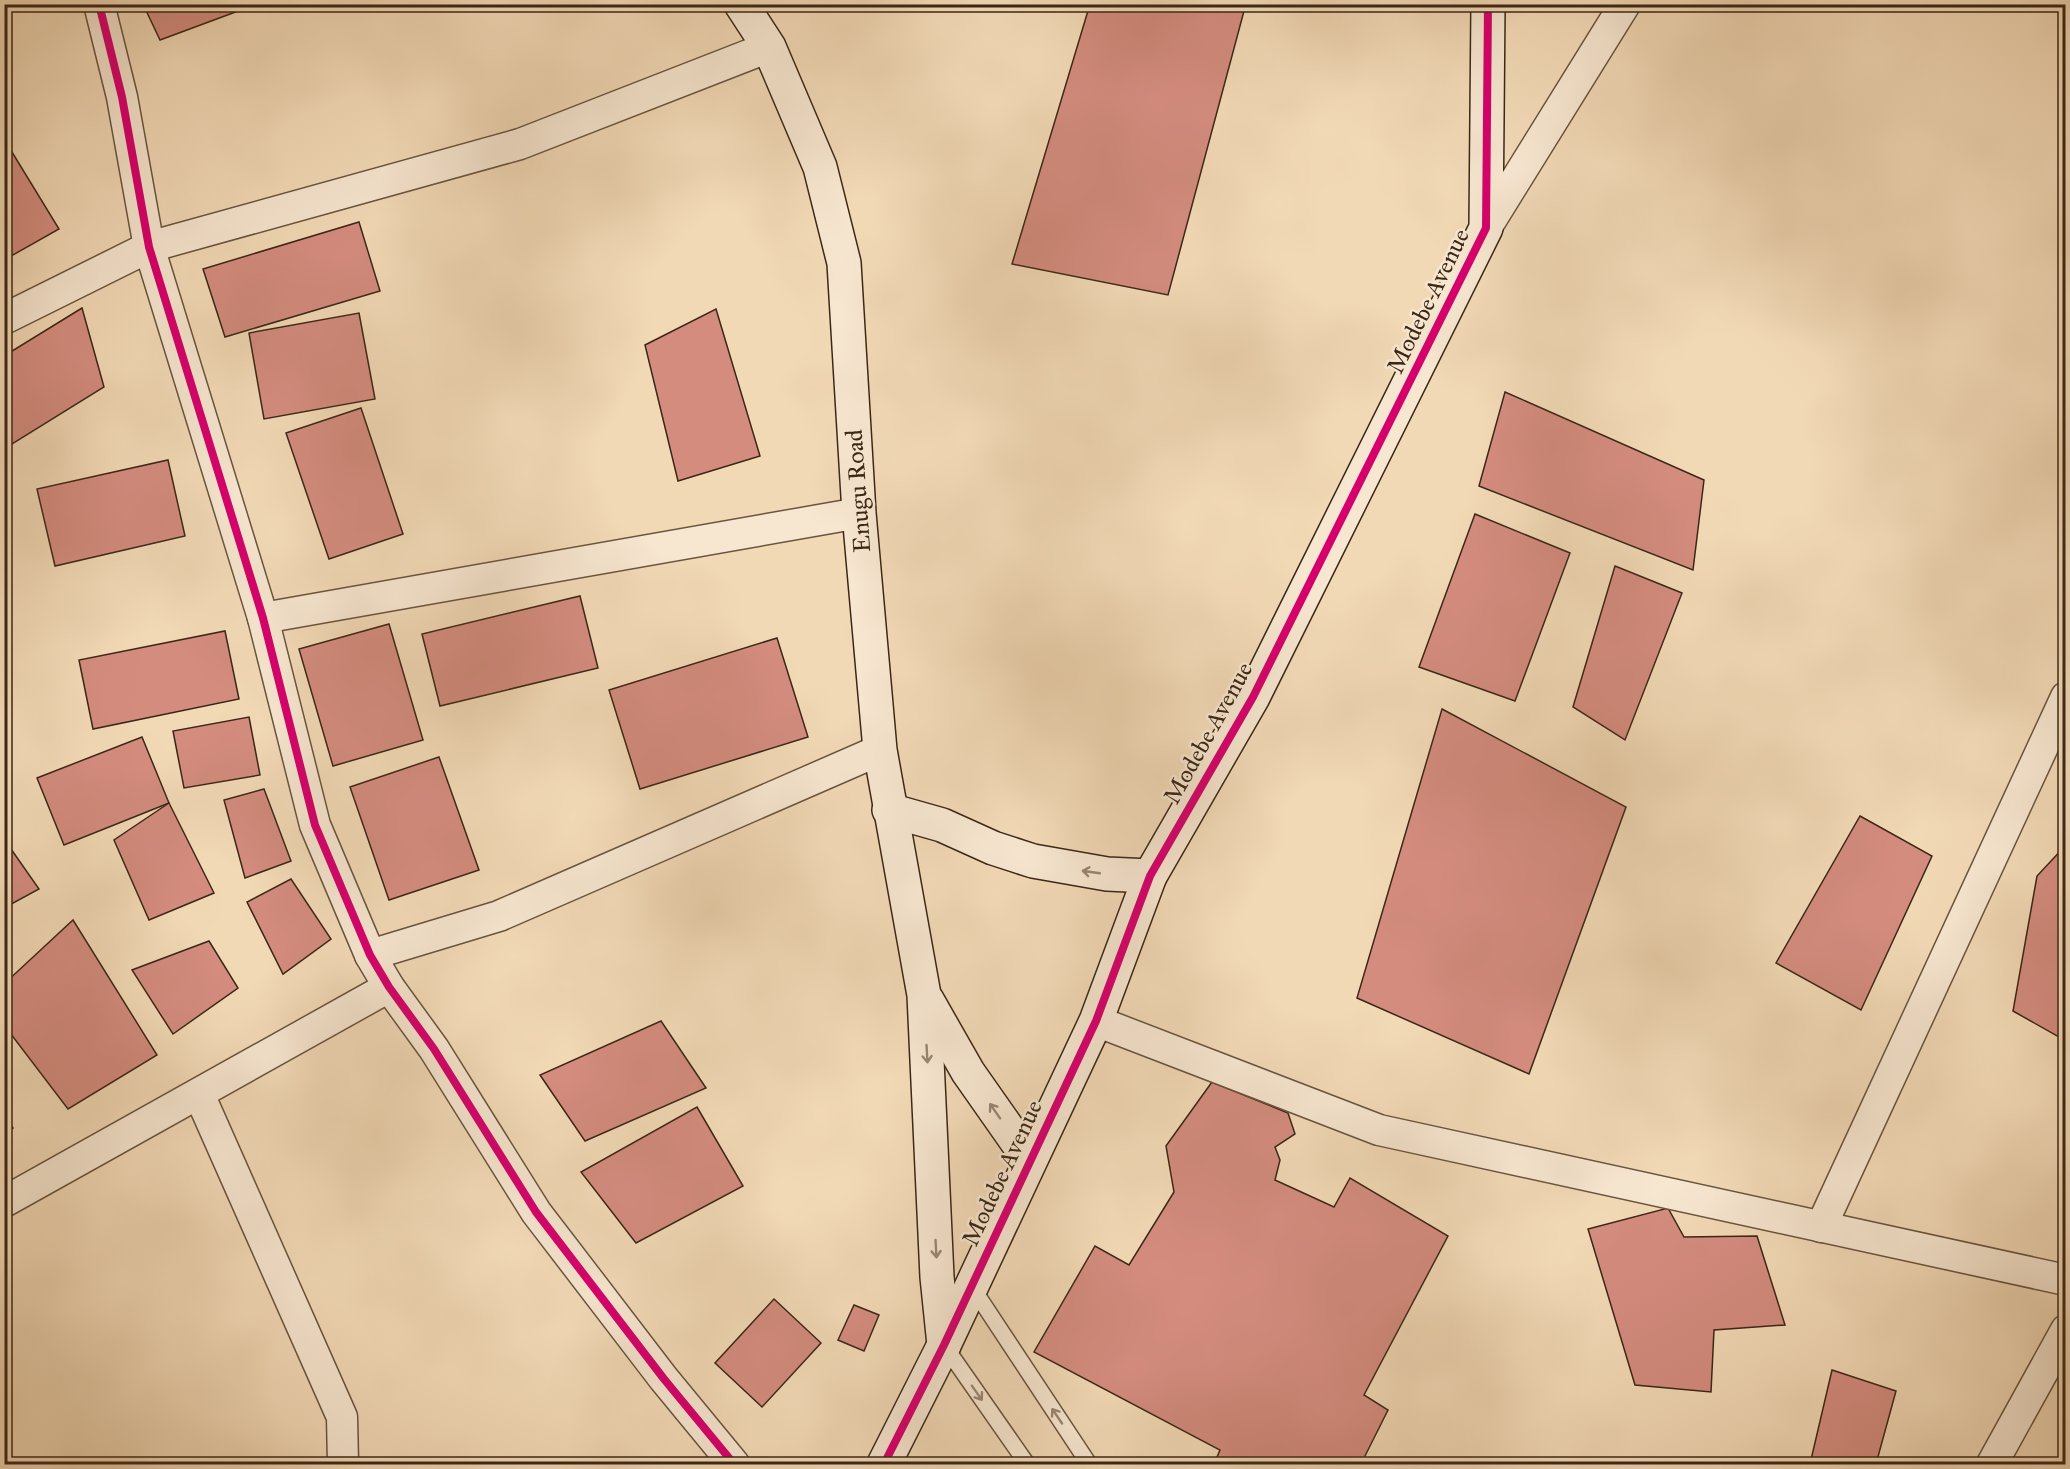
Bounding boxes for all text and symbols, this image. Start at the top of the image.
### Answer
street label: Modebe Avenue [1380,224,1476,378]
street label: Enugu Road [839,428,877,554]
street label: Modebe Avenue [1157,657,1259,809]
one-way arrow [1082,866,1102,877]
one-way arrow [921,1043,932,1063]
street label: Modebe Avenue [955,1095,1049,1251]
one-way arrow [989,1103,1001,1119]
one-way arrow [930,1238,941,1258]
one-way arrow [971,1384,983,1401]
one-way arrow [1051,1408,1063,1425]

